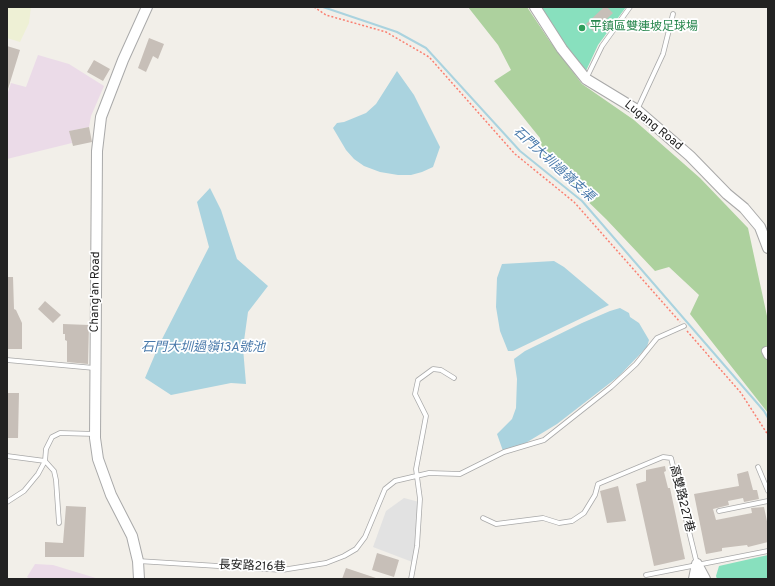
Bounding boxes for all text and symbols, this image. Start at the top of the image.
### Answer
place label: 平鎮區雙連坡足球場 [590,21,698,35]
marker: 平鎮區雙連坡足球場 [577,23,587,33]
street label: Lugang Road [621,98,685,154]
water label: 石門大圳過嶺支渠 [509,124,597,206]
street label: Chang'an Road [88,251,104,333]
water label: 石門大圳過嶺13A號池 [141,340,265,356]
street label: 高雙路227巷 [666,464,696,534]
street label: 長安路216巷 [218,559,286,575]

